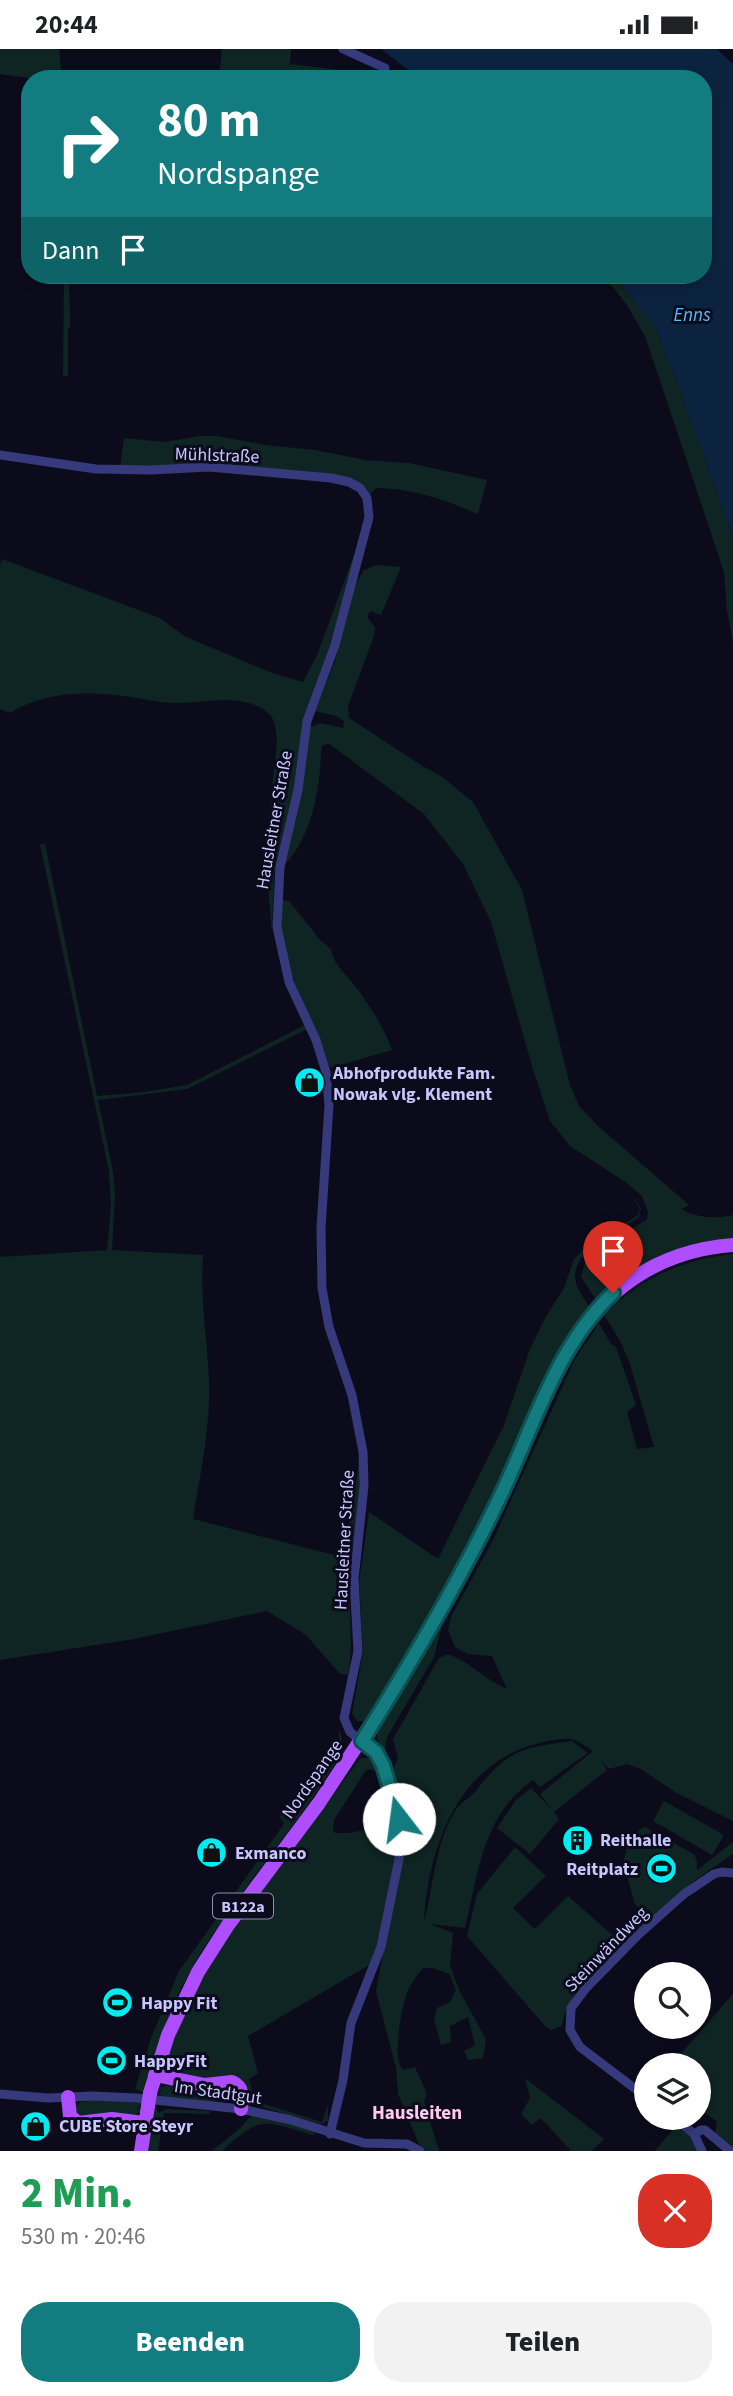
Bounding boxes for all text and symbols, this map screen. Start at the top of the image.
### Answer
text: 20:44 [35,6,98,43]
text: 80 m [157,86,261,156]
icon: right [42,98,133,189]
text: Nordspange [157,151,320,197]
icon: arrive [114,231,152,269]
text: Dann [42,232,100,269]
water label: Enns [673,302,711,329]
street label: Mühlstraße [174,442,260,469]
street label: Hausleitner Straße [250,749,299,891]
place label: Abhofprodukte Fam. Nowak vlg. Klement [332,1061,496,1107]
shop icon: Abhofprodukte Fam. Nowak vlg. Klement [293,1066,327,1100]
pin [583,1221,643,1293]
icon: arrive [594,1232,632,1270]
street label: Hausleitner Straße [328,1469,361,1611]
street label: Nordspange [276,1735,349,1824]
position arrow [362,1782,436,1856]
building icon: Reithalle [560,1823,594,1857]
place label: Reithalle [600,1828,671,1853]
shop icon: Exmanco [195,1836,229,1870]
place label: Exmanco [235,1841,306,1866]
sports icon: Reitplatz [644,1852,678,1886]
place label: Reitplatz [566,1857,638,1882]
road number: B122a [213,1893,273,1919]
street label: Steinwändweg [559,1901,654,1998]
map controls [634,1962,711,2130]
button: search [634,1962,711,2039]
sports icon: Happy Fit [101,1986,135,2020]
place label: Happy Fit [141,1991,217,2016]
sports icon: HappyFit [94,2044,128,2078]
place label: HappyFit [134,2049,207,2074]
button: layers [634,2053,711,2130]
street label: Im Stadtgut [173,2074,263,2111]
district label: Hausleiten [372,2100,462,2127]
shop icon: CUBE Store Steyr [19,2109,53,2143]
place label: CUBE Store Steyr [59,2114,194,2139]
text: 2 Min. [21,2164,133,2224]
button: close [638,2174,712,2248]
text: 530 m · 20:46 [21,2220,145,2253]
button: Beenden [21,2302,360,2382]
button: Teilen [374,2302,712,2382]

